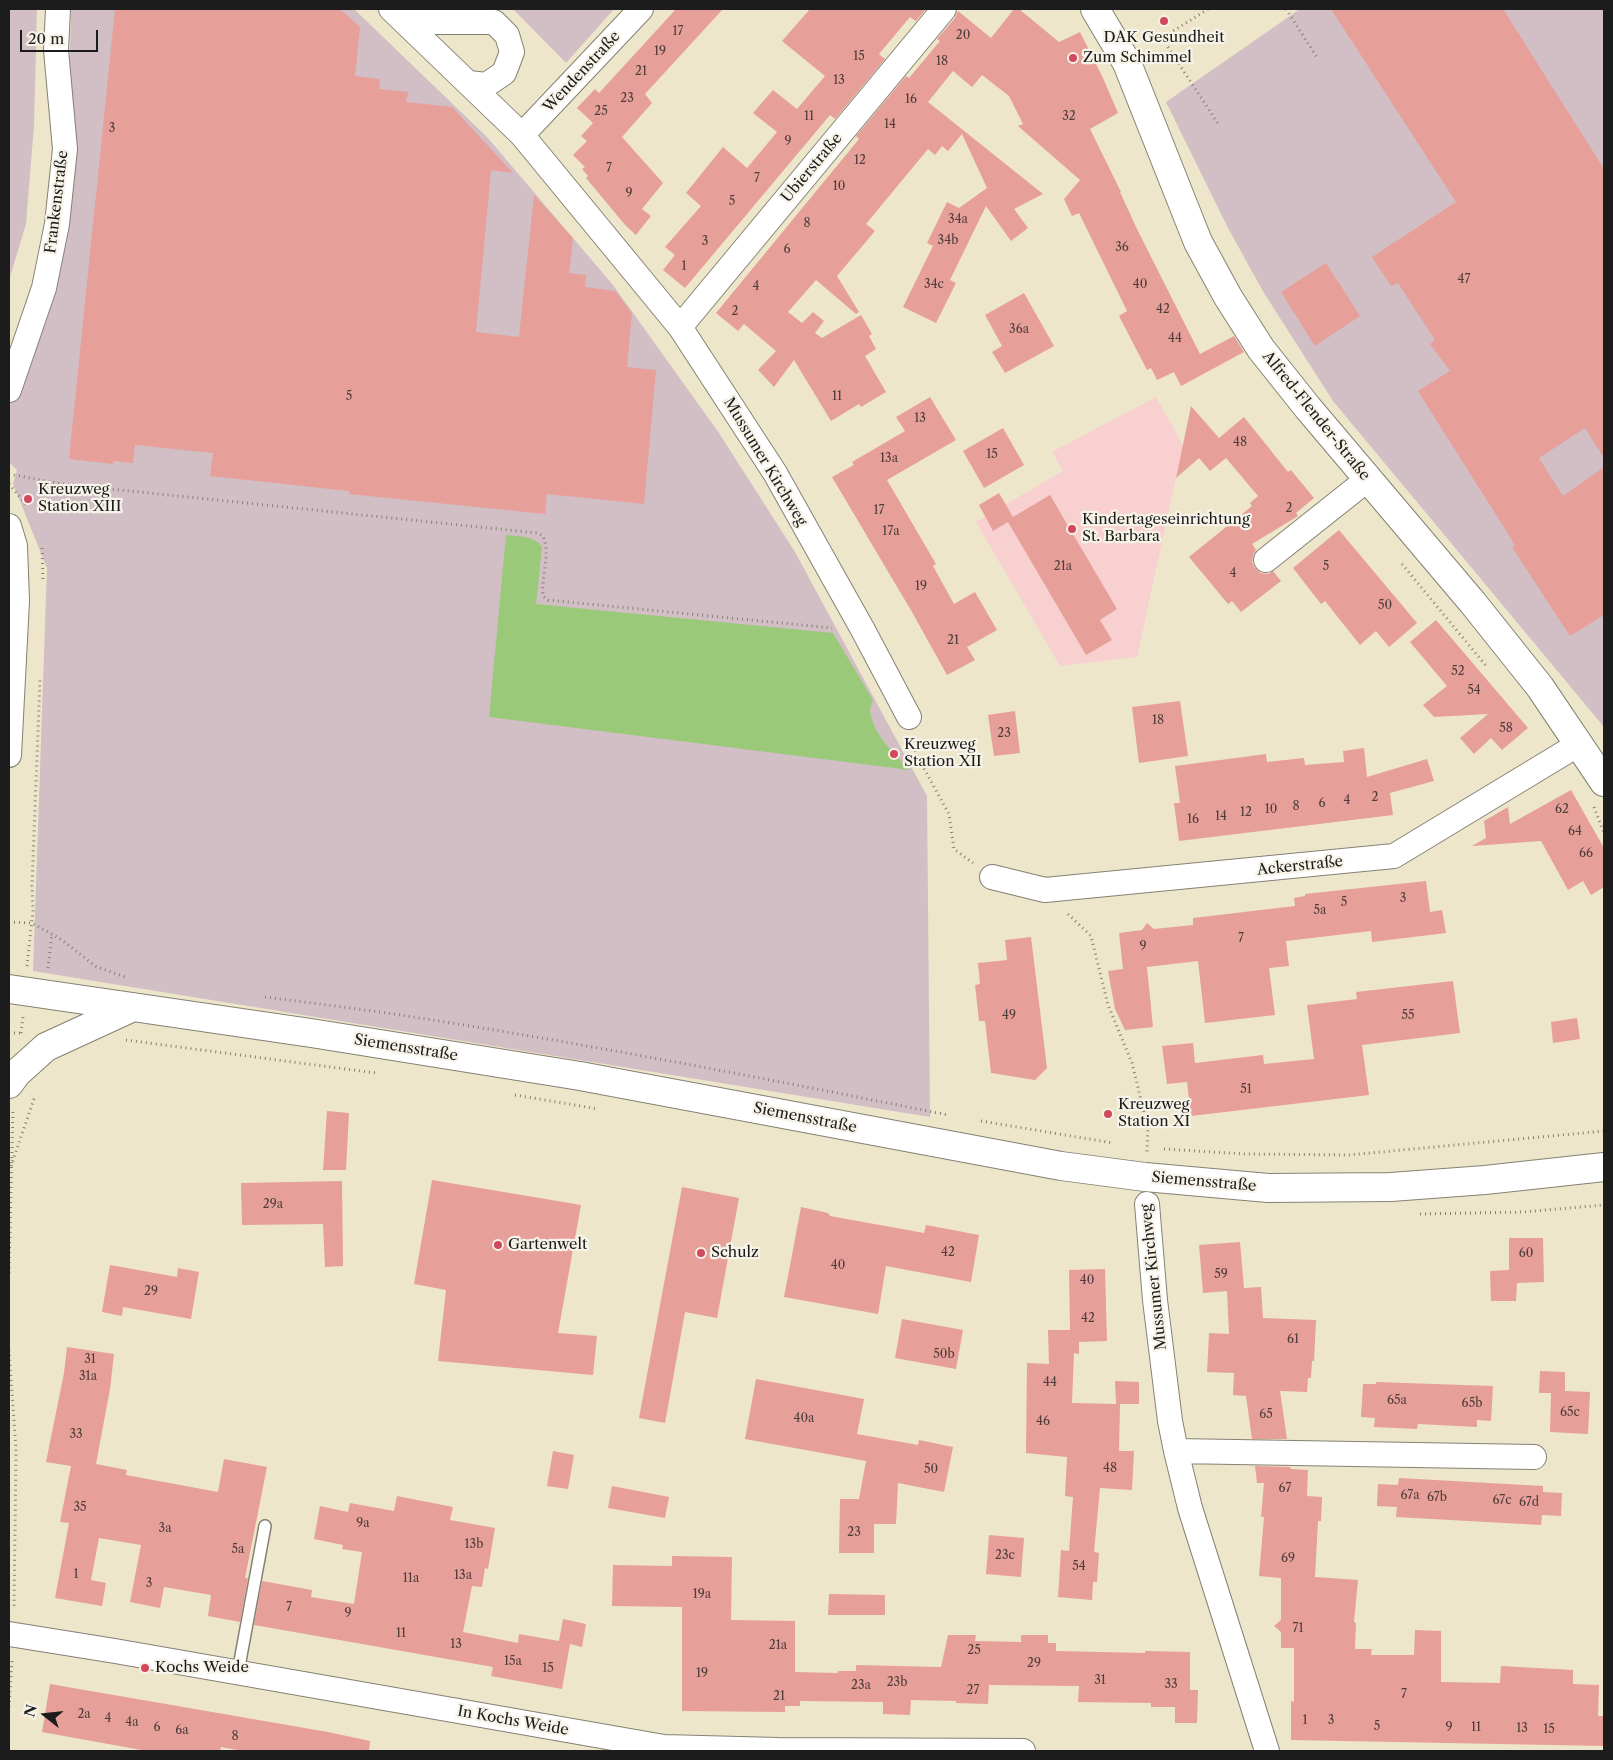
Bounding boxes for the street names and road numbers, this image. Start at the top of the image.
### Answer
street label: Wendenstraße [540,28,624,116]
street label: Ubierstraße [778,130,846,206]
street label: Frankenstraße [42,149,72,255]
street label: Alfred-Flender-Straße [1258,348,1374,484]
street label: Mussumer Kirchweg [720,394,810,530]
street label: Ackerstraße [1256,853,1344,879]
street label: Siemensstraße [353,1031,459,1065]
street label: Siemensstraße [752,1099,858,1137]
street label: Siemensstraße [1151,1168,1257,1196]
street label: Mussumer Kirchweg [1137,1203,1171,1351]
street label: In Kochs Weide [456,1702,570,1740]

